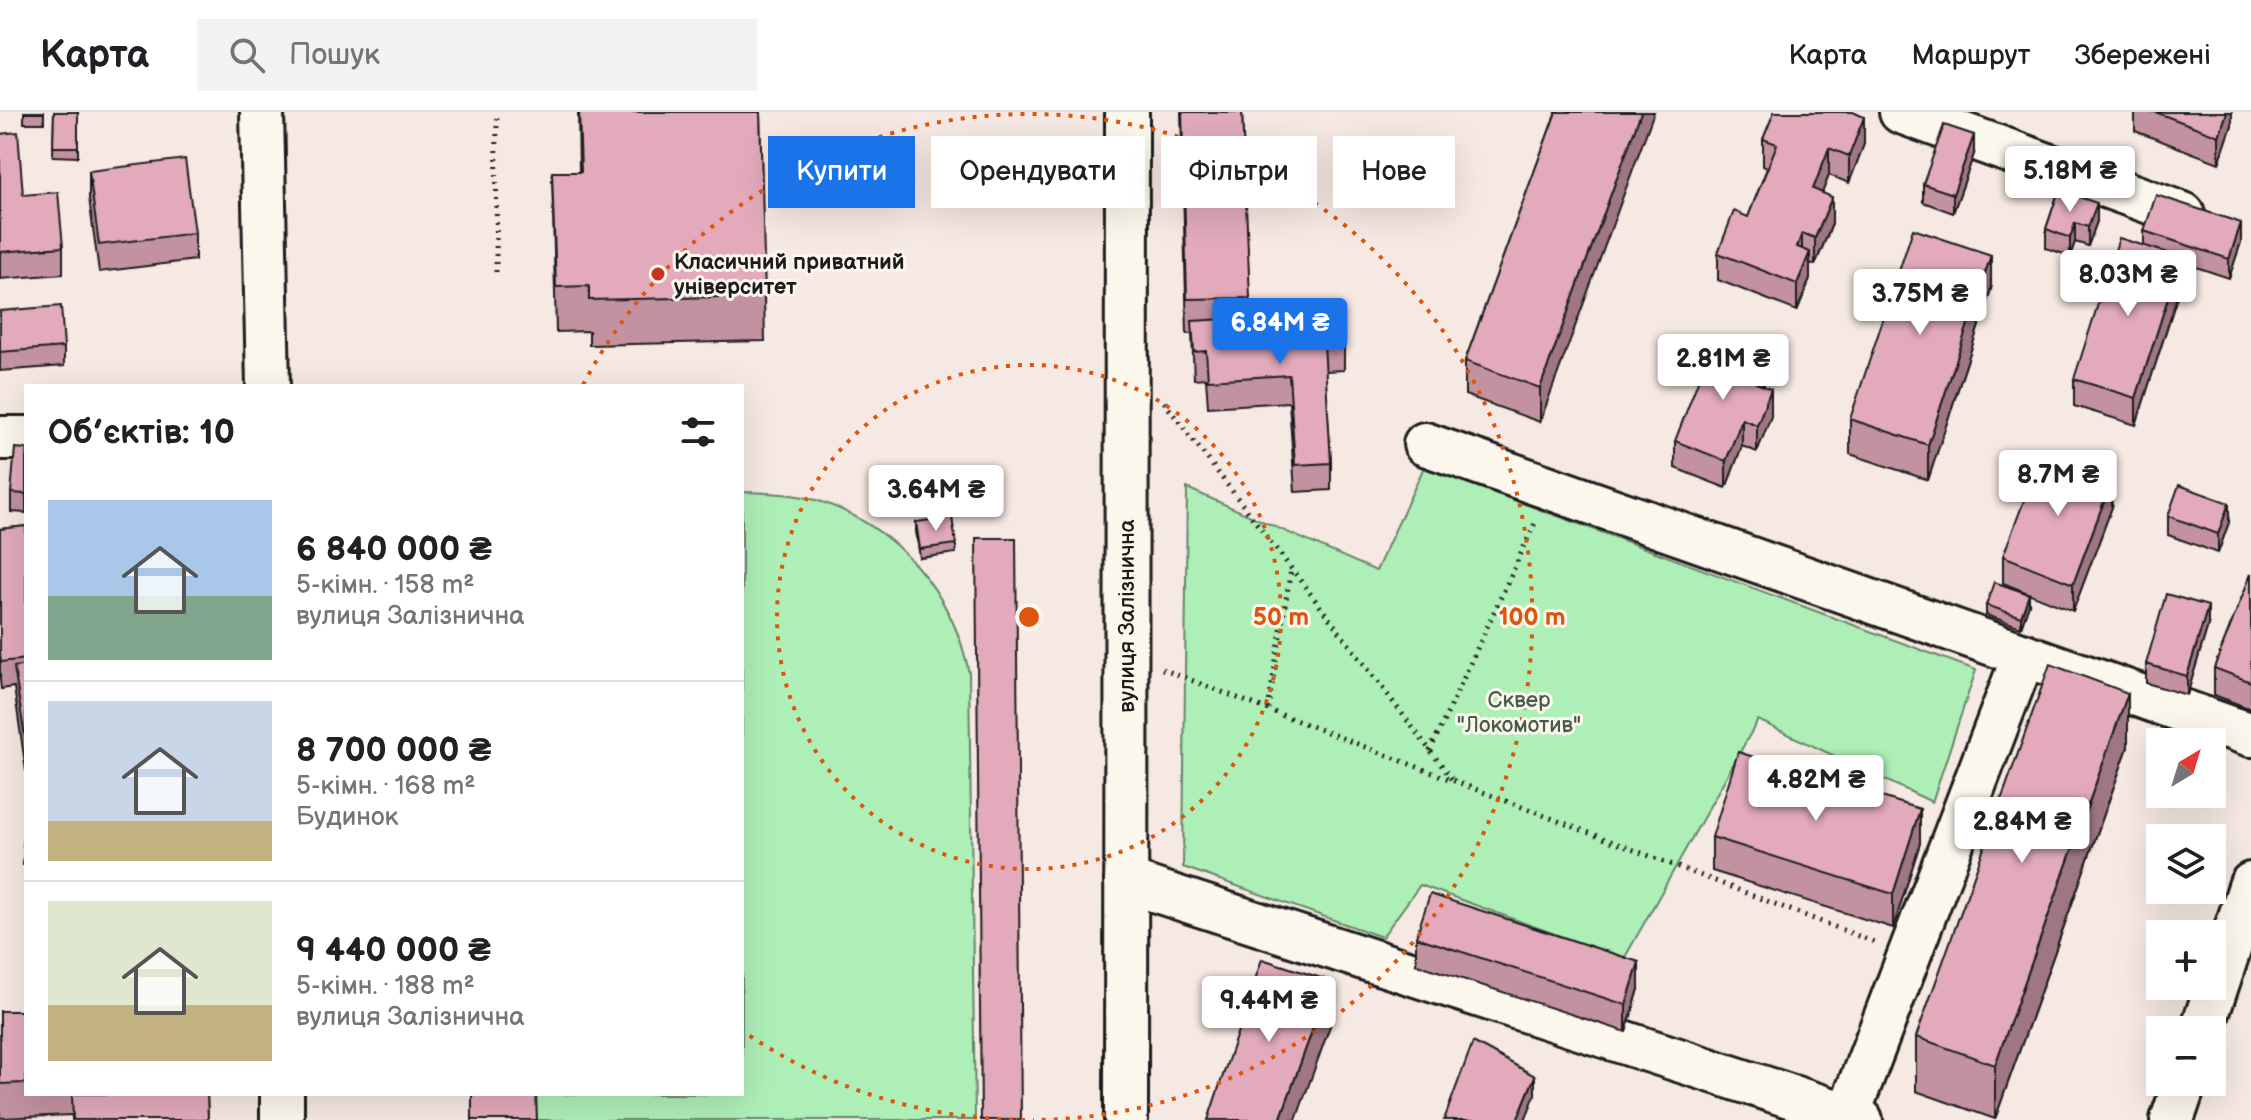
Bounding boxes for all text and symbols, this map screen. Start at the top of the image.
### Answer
search box [197,19,757,91]
text: Карта [40,33,149,78]
icon: search [225,33,269,77]
text: Пошук [289,37,380,73]
text: Карта [1789,39,1867,72]
text: Маршрут [1911,39,2030,72]
text: Збережені [2074,39,2211,72]
chip: Купити [768,136,915,208]
chip: Орендувати [931,136,1145,208]
chip: Фільтри [1161,136,1317,208]
chip: Нове [1333,136,1455,208]
pin: 5.18M ₴ [1996,146,2144,214]
text: 5.18M ₴ [2023,156,2117,187]
place label: Класичний приватний університет [674,249,904,301]
pin: 8.03M ₴ [2054,250,2202,318]
text: 8.03M ₴ [2078,260,2178,291]
marker: Класичний приватний університет [649,265,667,283]
pin: 3.75M ₴ [1846,269,1994,337]
text: 3.75M ₴ [1871,279,1969,310]
pin: 6.84M ₴ [1206,298,1354,366]
text: 6.84M ₴ [1230,308,1330,339]
pin: 2.81M ₴ [1649,334,1797,402]
text: 2.81M ₴ [1676,344,1770,375]
icon: filters [676,410,720,454]
text: Об’єктів: 10 [48,412,235,453]
pin: 8.7M ₴ [1993,450,2123,518]
text: 8.7M ₴ [2017,460,2099,491]
pin: 3.64M ₴ [862,465,1010,533]
text: 3.64M ₴ [887,475,985,506]
street label: вулиця Залізнична [1114,519,1141,713]
text: 6 840 000 ₴ [296,529,492,570]
icon: home [112,532,208,628]
text: 5-кімн. · 158 m² [296,570,474,601]
text: вулиця Залізнична [296,601,525,632]
centre of rings [1015,603,1043,631]
text: 50 m [1253,603,1309,632]
text: 100 m [1499,603,1565,632]
park label: Сквер "Локомотив" [1457,687,1581,739]
north arrow [2146,728,2226,808]
map controls [2146,728,2226,1096]
text: 8 700 000 ₴ [296,730,491,771]
icon: home [112,733,208,829]
pin: 4.82M ₴ [1742,755,1890,823]
text: 4.82M ₴ [1766,765,1866,796]
text: 5-кімн. · 168 m² [296,771,475,802]
pin: 2.84M ₴ [1948,797,2096,865]
text: Будинок [296,802,398,833]
text: 2.84M ₴ [1972,807,2072,838]
button: layers [2146,824,2226,904]
button: + [2146,920,2226,1000]
text: 9 440 000 ₴ [296,930,491,971]
icon: home [112,933,208,1029]
text: 5-кімн. · 188 m² [296,971,475,1002]
pin: 9.44M ₴ [1195,976,1343,1044]
text: 9.44M ₴ [1220,986,1318,1017]
text: вулиця Залізнична [296,1002,525,1033]
button: − [2146,1016,2226,1096]

